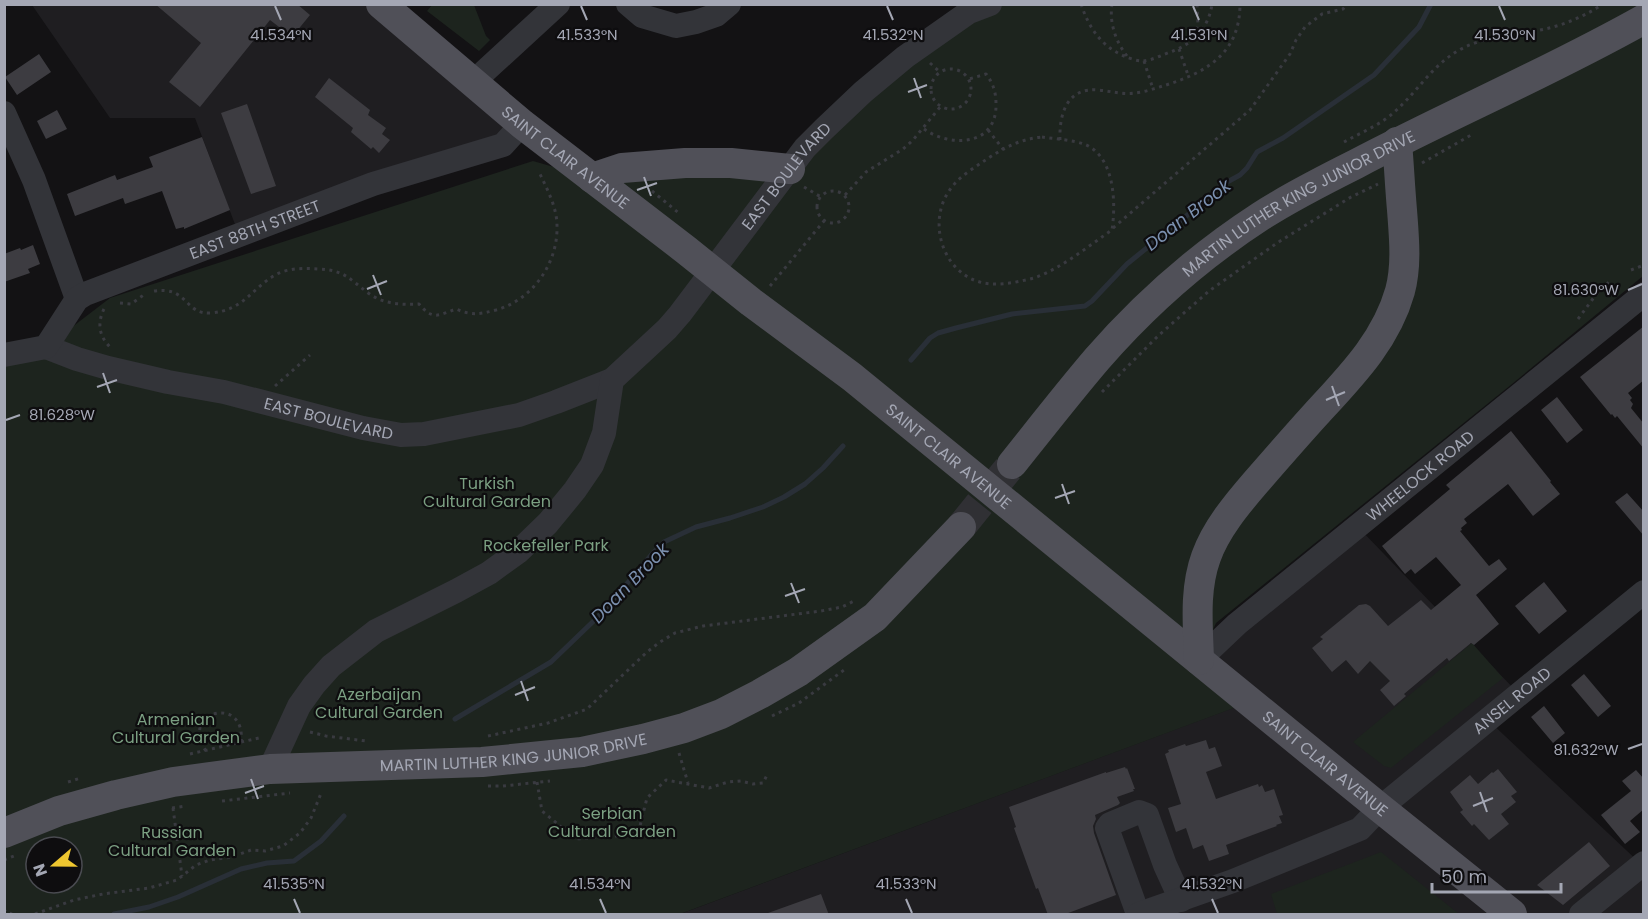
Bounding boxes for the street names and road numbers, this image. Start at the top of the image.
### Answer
street label: SAINT CLAIR AVENUE [496,100,634,215]
street label: EAST BOULEVARD [736,117,836,235]
street label: MARTIN LUTHER KING JUNIOR DRIVE [1177,125,1419,282]
street label: EAST 88TH STREET [186,194,324,265]
street label: EAST BOULEVARD [261,392,395,445]
street label: SAINT CLAIR AVENUE [881,398,1016,515]
street label: WHEELOCK ROAD [1361,425,1479,527]
street label: ANSEL ROAD [1468,662,1556,740]
street label: SAINT CLAIR AVENUE [1257,705,1393,822]
street label: MARTIN LUTHER KING JUNIOR DRIVE [379,727,649,777]

